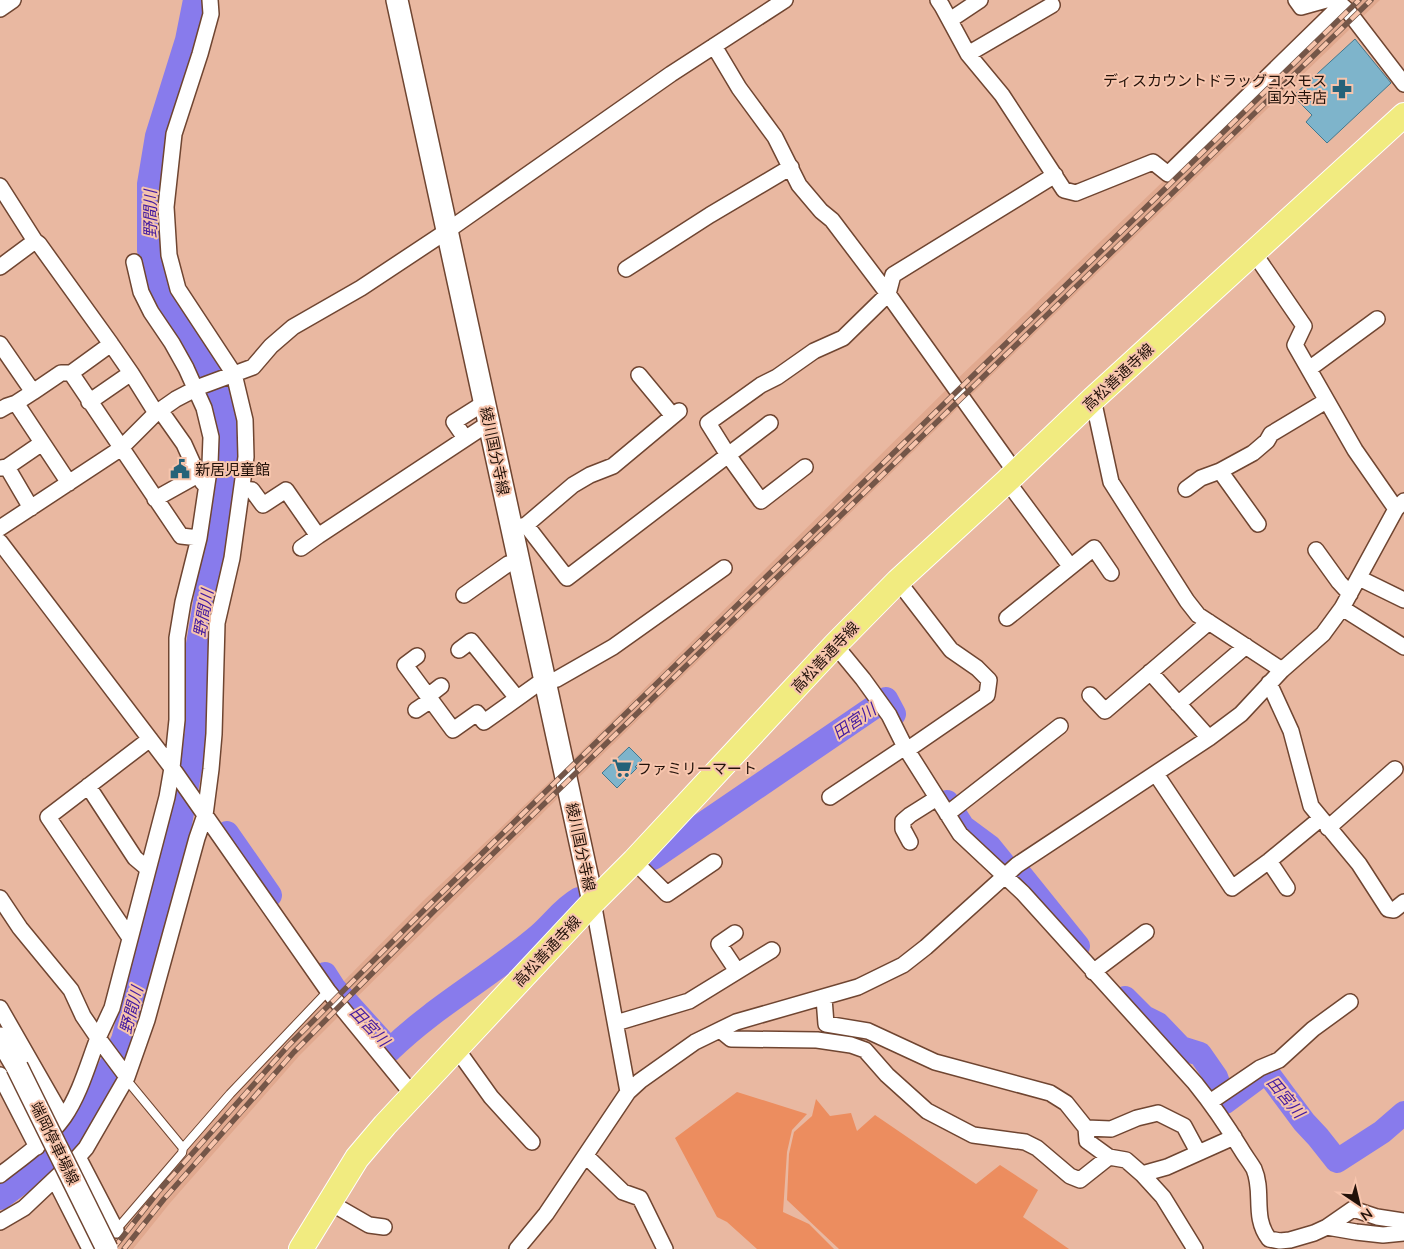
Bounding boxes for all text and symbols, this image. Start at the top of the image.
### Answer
place label: ディスカウントドラッグコスモス 国分寺店 [1103,71,1327,107]
pharmacy icon: ディスカウントドラッグコスモス 国分寺店 [1331,78,1353,100]
water label: 野間川 [140,188,160,238]
street label: 高松善通寺線 [1079,339,1157,415]
street label: 綾川国分寺線 [476,405,514,497]
public building icon: 新居児童館 [169,458,191,480]
place label: 新居児童館 [195,460,270,479]
water label: 野間川 [189,586,217,638]
street label: 高松善通寺線 [787,618,863,696]
water label: 田宮川 [829,698,881,743]
supermarket icon: ファミリーマート [611,757,633,779]
place label: ファミリーマート [637,759,757,778]
street label: 綾川国分寺線 [562,801,600,893]
street label: 高松善通寺線 [509,912,585,990]
water label: 野間川 [115,982,147,1036]
water label: 田宮川 [346,1002,395,1052]
water label: 田宮川 [1263,1072,1310,1123]
street label: 端岡停車場線 [27,1098,83,1188]
north arrow [1334,1179,1384,1229]
text: N [1357,1204,1376,1225]

